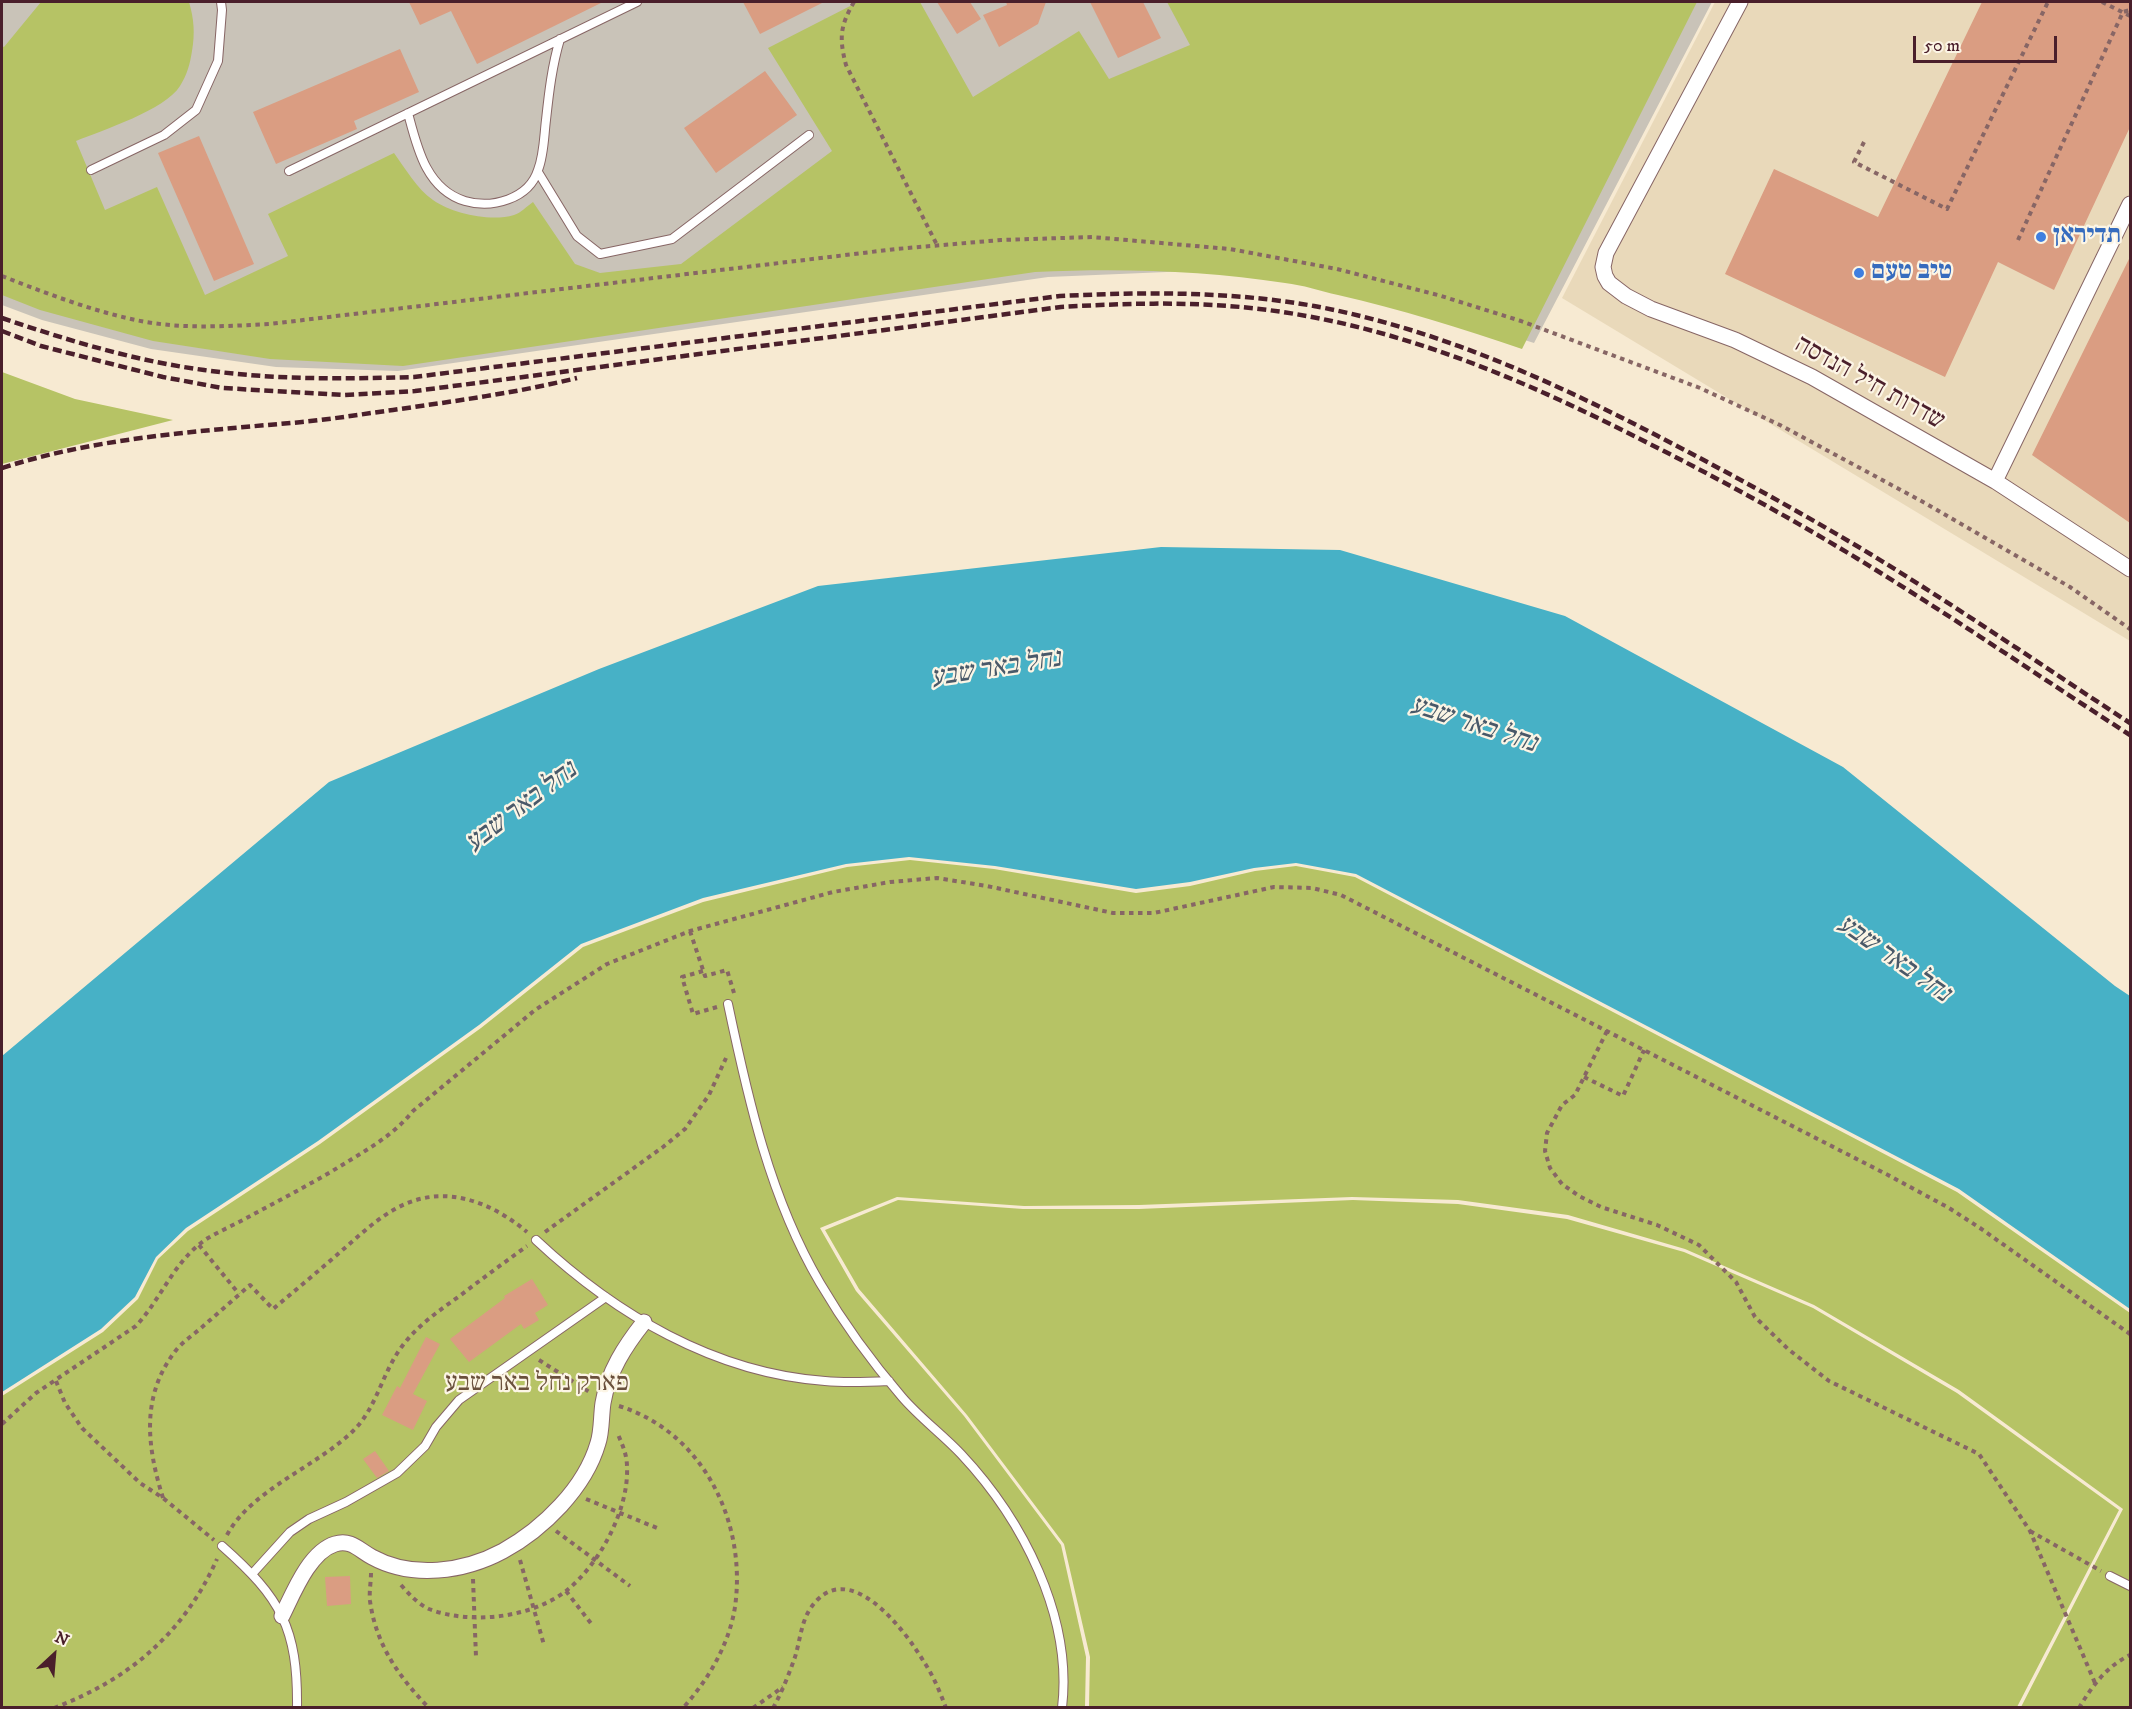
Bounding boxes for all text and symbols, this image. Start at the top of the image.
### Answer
scale bar [1916,24,2060,62]
text: 50 m [1924,35,1960,57]
place label: תדיראן [2053,221,2121,253]
marker: תדיראן [2034,230,2048,244]
place label: טיב טעם [1871,257,1952,289]
marker: טיב טעם [1852,266,1866,280]
street label: שדרות חיל הנדסה [1788,330,1950,438]
water label: נחל באר שבע [929,644,1063,696]
water label: נחל באר שבע [1406,690,1540,762]
water label: נחל באר שבע [460,756,584,860]
water label: נחל באר שבע [1830,909,1956,1011]
park label: פארק נחל באר שבע [445,1369,629,1401]
north arrow [24,1625,84,1685]
text: N [52,1627,72,1651]

